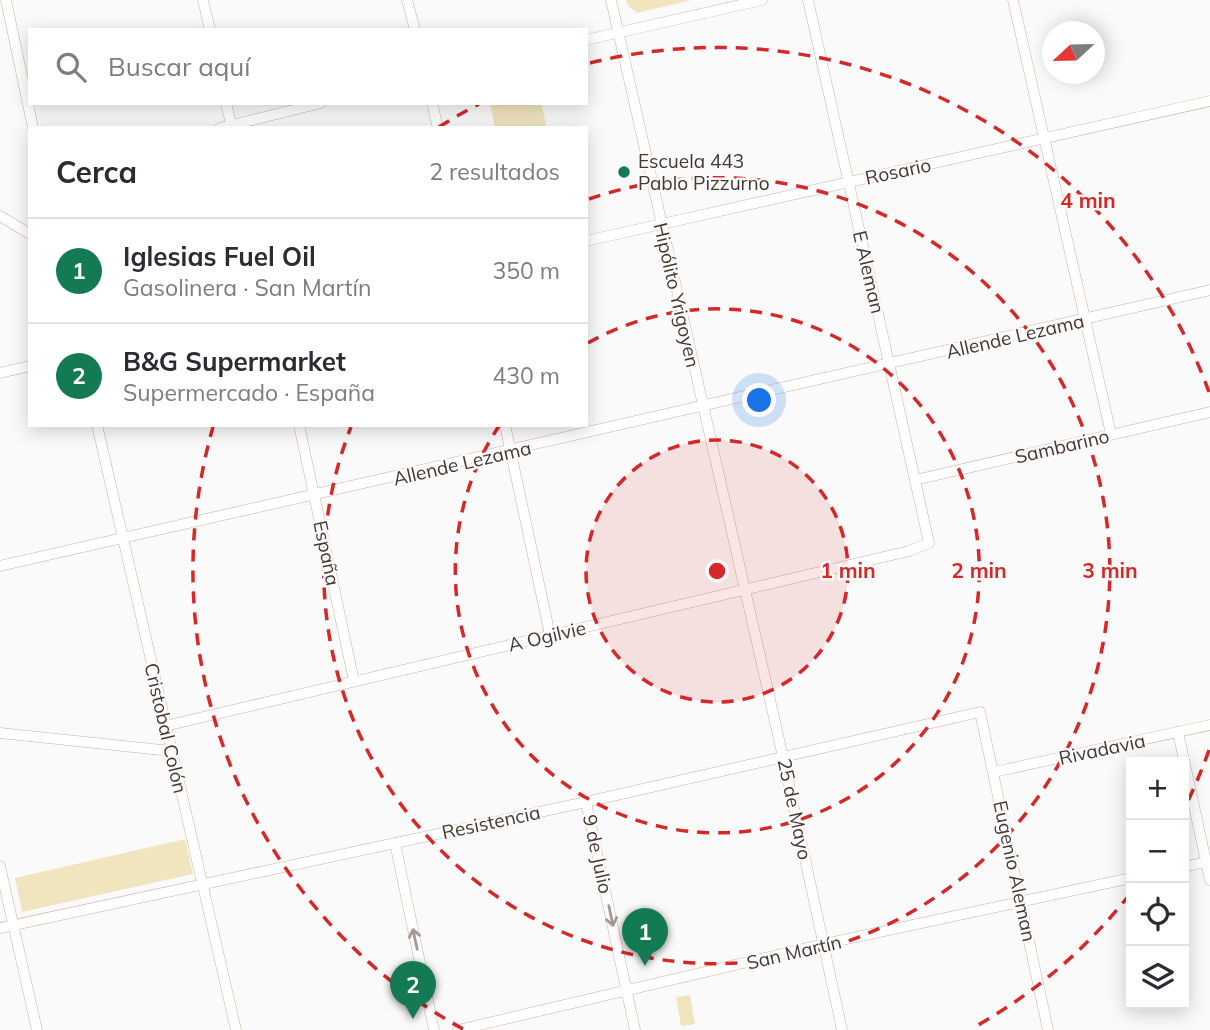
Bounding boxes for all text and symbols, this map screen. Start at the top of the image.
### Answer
north arrow [1042,21,1105,84]
search box [28,28,588,105]
icon: search [52,48,90,86]
text: Buscar aquí [108,50,251,83]
place label: Escuela 443 Pablo Pizzurno [638,149,770,195]
street label: Rosario [863,152,933,190]
text: Cerca [56,153,137,191]
text: 2 resultados [429,157,560,186]
marker: Escuela 443 Pablo Pizzurno [616,164,632,180]
text: 4 min [1060,187,1116,213]
street label: Hipólito Yrigoyen [649,220,705,370]
street label: E Aleman [848,228,890,316]
text: Iglesias Fuel Oil [123,240,316,273]
text: 1 [72,256,86,285]
text: 350 m [492,256,560,285]
text: Gasolinera · San Martín [123,273,372,302]
street label: Allende Lezama [944,308,1086,364]
text: B&G Supermarket [123,345,346,378]
text: 2 [72,361,86,390]
text: 430 m [492,361,560,390]
text: Supermercado · España [123,378,375,407]
your location [742,383,776,417]
street label: Sambarino [1012,423,1112,469]
street label: Allende Lezama [391,435,533,491]
street label: España [308,518,346,588]
text: 1 min [820,557,876,583]
text: 2 min [951,557,1007,583]
text: 3 min [1082,557,1138,583]
centre of rings [705,559,729,583]
street label: A Ogilvie [506,615,588,657]
street label: Cristobal Colón [139,660,193,796]
street label: Rivadavia [1057,728,1147,770]
street label: 25 de Mayo [773,756,817,862]
map controls [1126,757,1189,1009]
button: + [1126,757,1189,820]
street label: Eugenio Aleman [988,798,1042,944]
street label: Resistencia [440,800,542,844]
street label: 9 de Julio [578,812,618,896]
button: − [1126,820,1189,883]
button: locate [1126,883,1189,946]
one-way arrow [605,904,618,927]
pin: 1 [622,908,668,966]
one-way arrow [408,928,422,951]
street label: San Martín [744,929,844,975]
button: layers [1126,946,1189,1009]
pin: 2 [390,961,436,1019]

